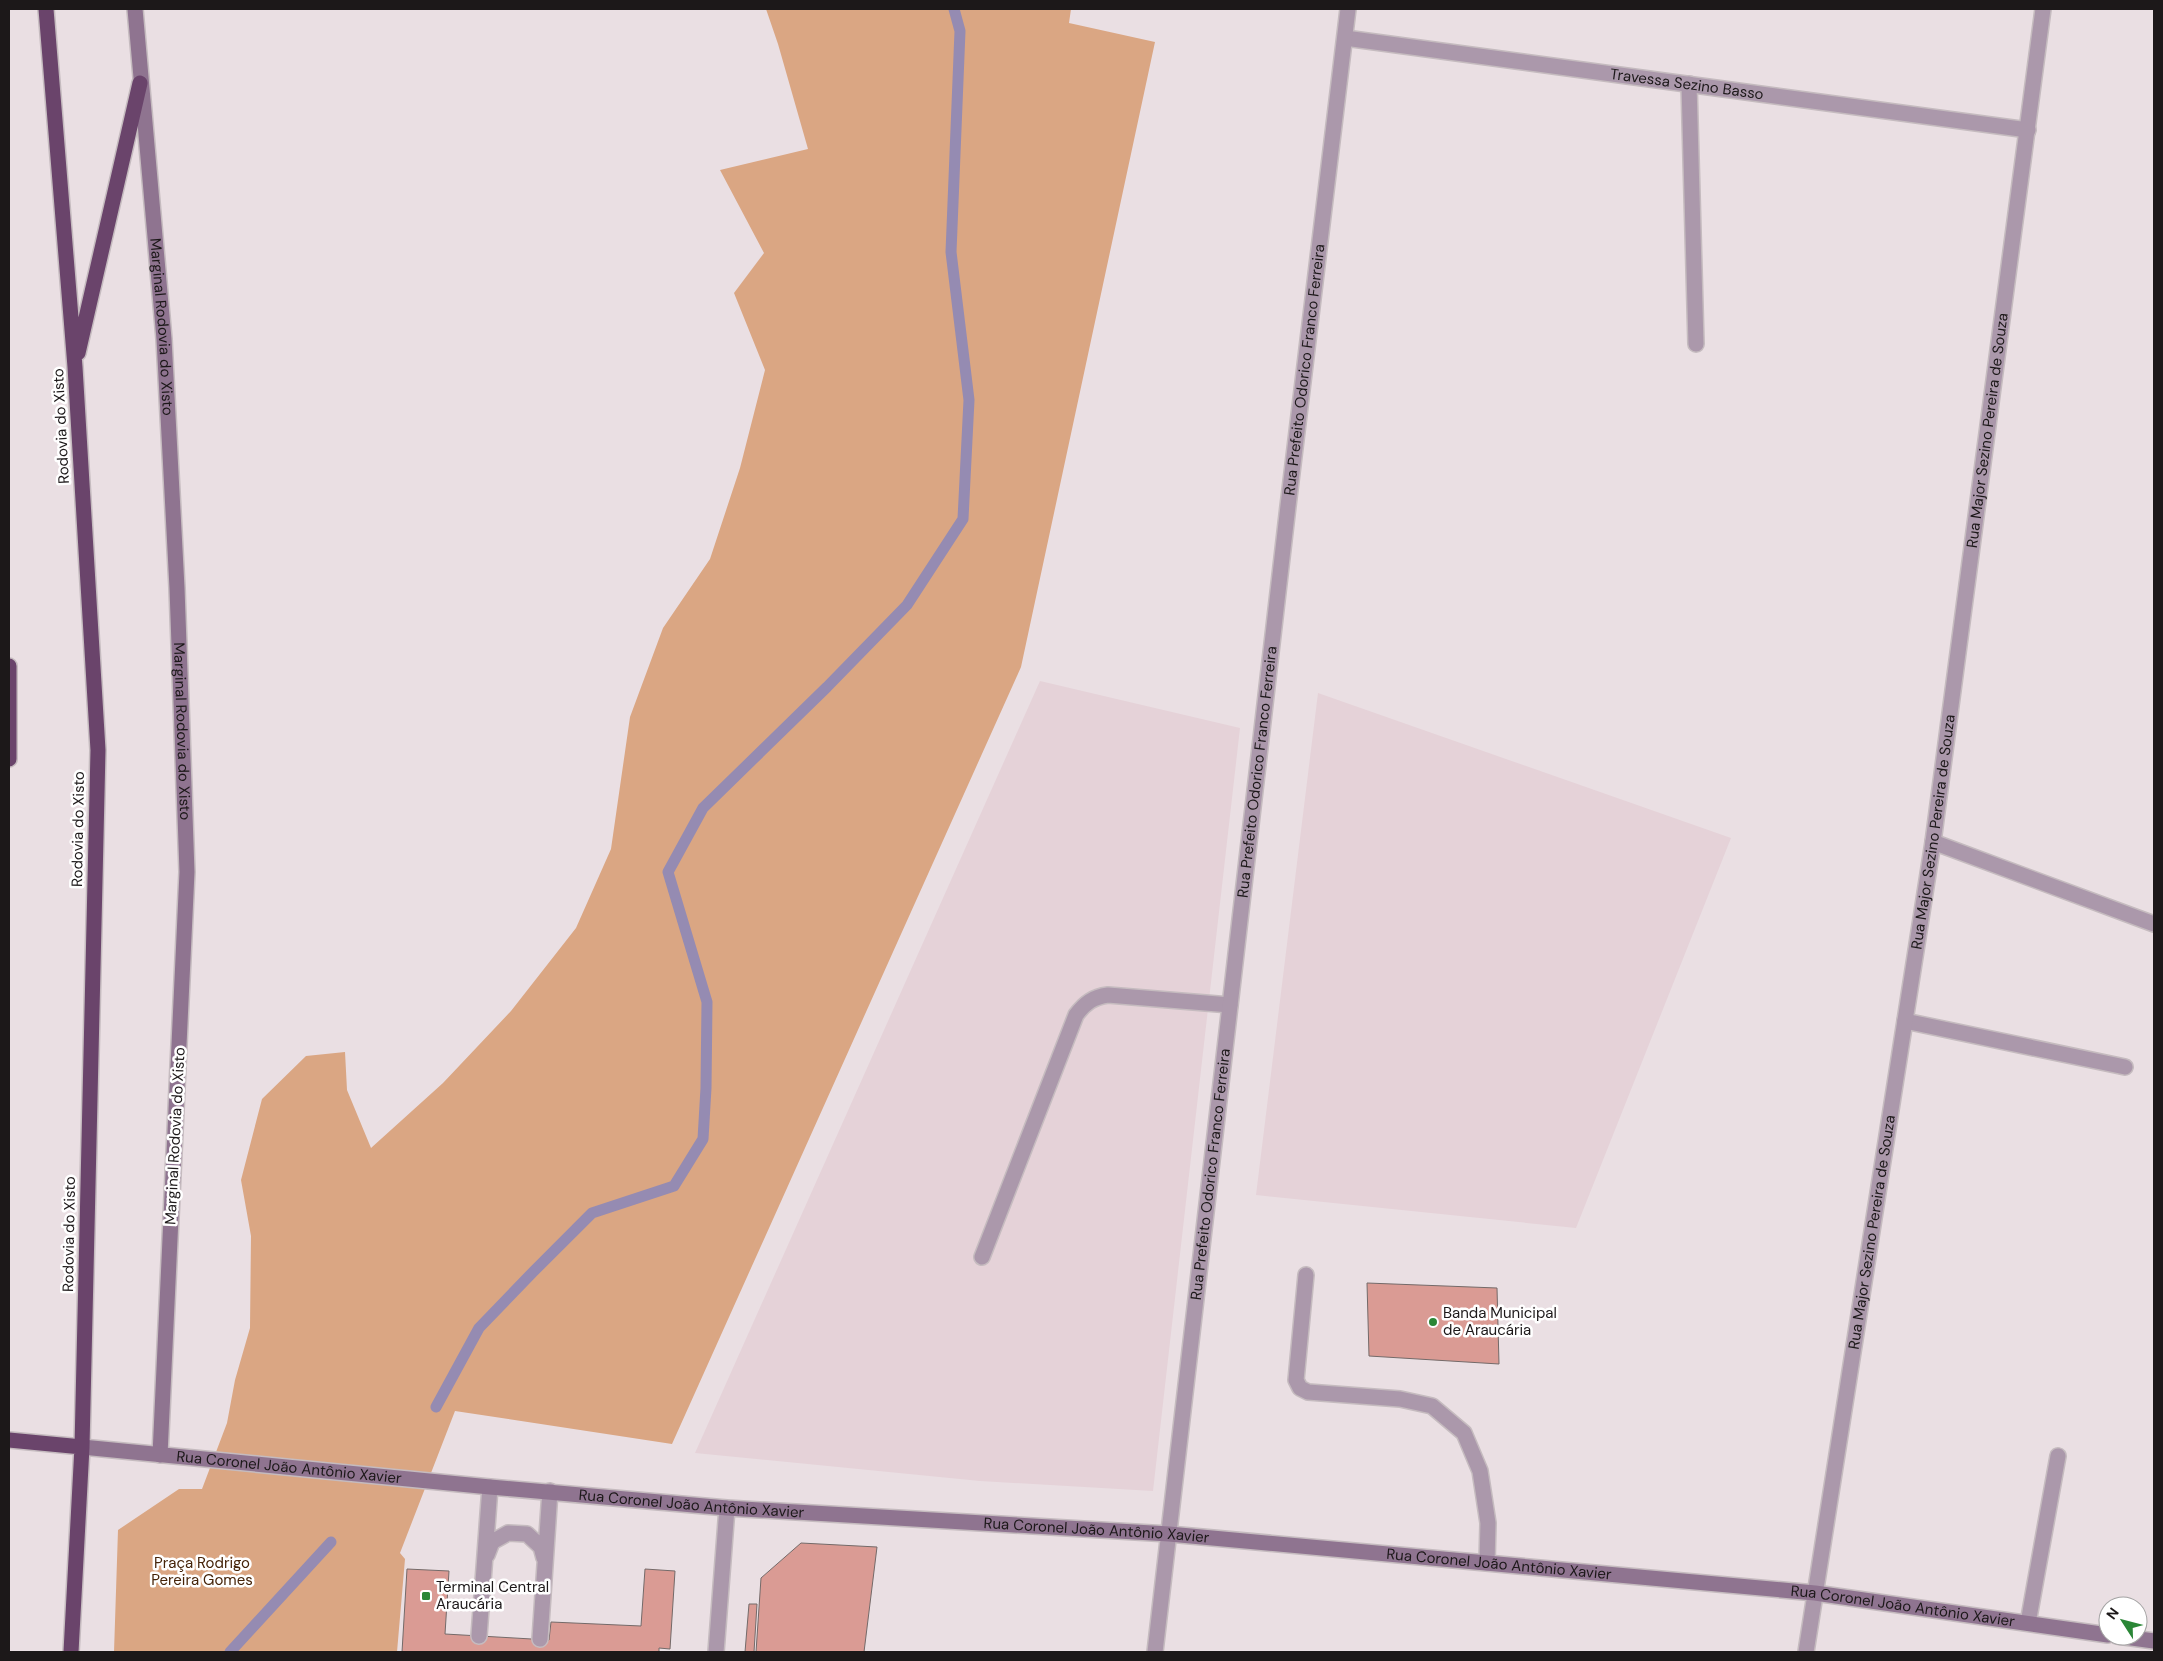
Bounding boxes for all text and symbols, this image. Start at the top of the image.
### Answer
street label: Travessa Sezino Basso [1609,64,1765,104]
street label: Marginal Rodovia do Xisto [145,237,178,416]
street label: Rua Prefeito Odorico Franco Ferreira [1279,243,1330,497]
street label: Rua Major Sezino Pereira de Souza [1962,312,2013,549]
street label: Rodovia do Xisto [48,368,74,484]
street label: Marginal Rodovia do Xisto [169,642,195,821]
street label: Rua Prefeito Odorico Franco Ferreira [1233,645,1282,899]
street label: Rua Major Sezino Pereira de Souza [1906,713,1960,951]
street label: Rodovia do Xisto [67,771,89,887]
street label: Marginal Rodovia do Xisto [160,1047,190,1225]
street label: Rua Prefeito Odorico Franco Ferreira [1186,1047,1235,1301]
street label: Rua Major Sezino Pereira de Souza [1844,1114,1900,1351]
street label: Rodovia do Xisto [58,1176,80,1292]
place label: Banda Municipal de Araucária [1443,1303,1557,1340]
marker: Banda Municipal de Araucária [1427,1316,1439,1328]
street label: Rua Coronel João Antônio Xavier [176,1446,403,1488]
street label: Rua Coronel João Antônio Xavier [578,1485,805,1523]
street label: Rua Coronel João Antônio Xavier [983,1513,1211,1548]
street label: Rua Coronel João Antônio Xavier [1385,1544,1613,1584]
park label: Praça Rodrigo Pereira Gomes [151,1553,253,1590]
place label: Terminal Central Araucária [436,1577,549,1614]
street label: Rua Coronel João Antônio Xavier [1790,1581,2017,1632]
marker: Terminal Central Araucária [420,1590,432,1602]
north arrow [2098,1596,2148,1646]
text: N [2102,1604,2123,1623]

